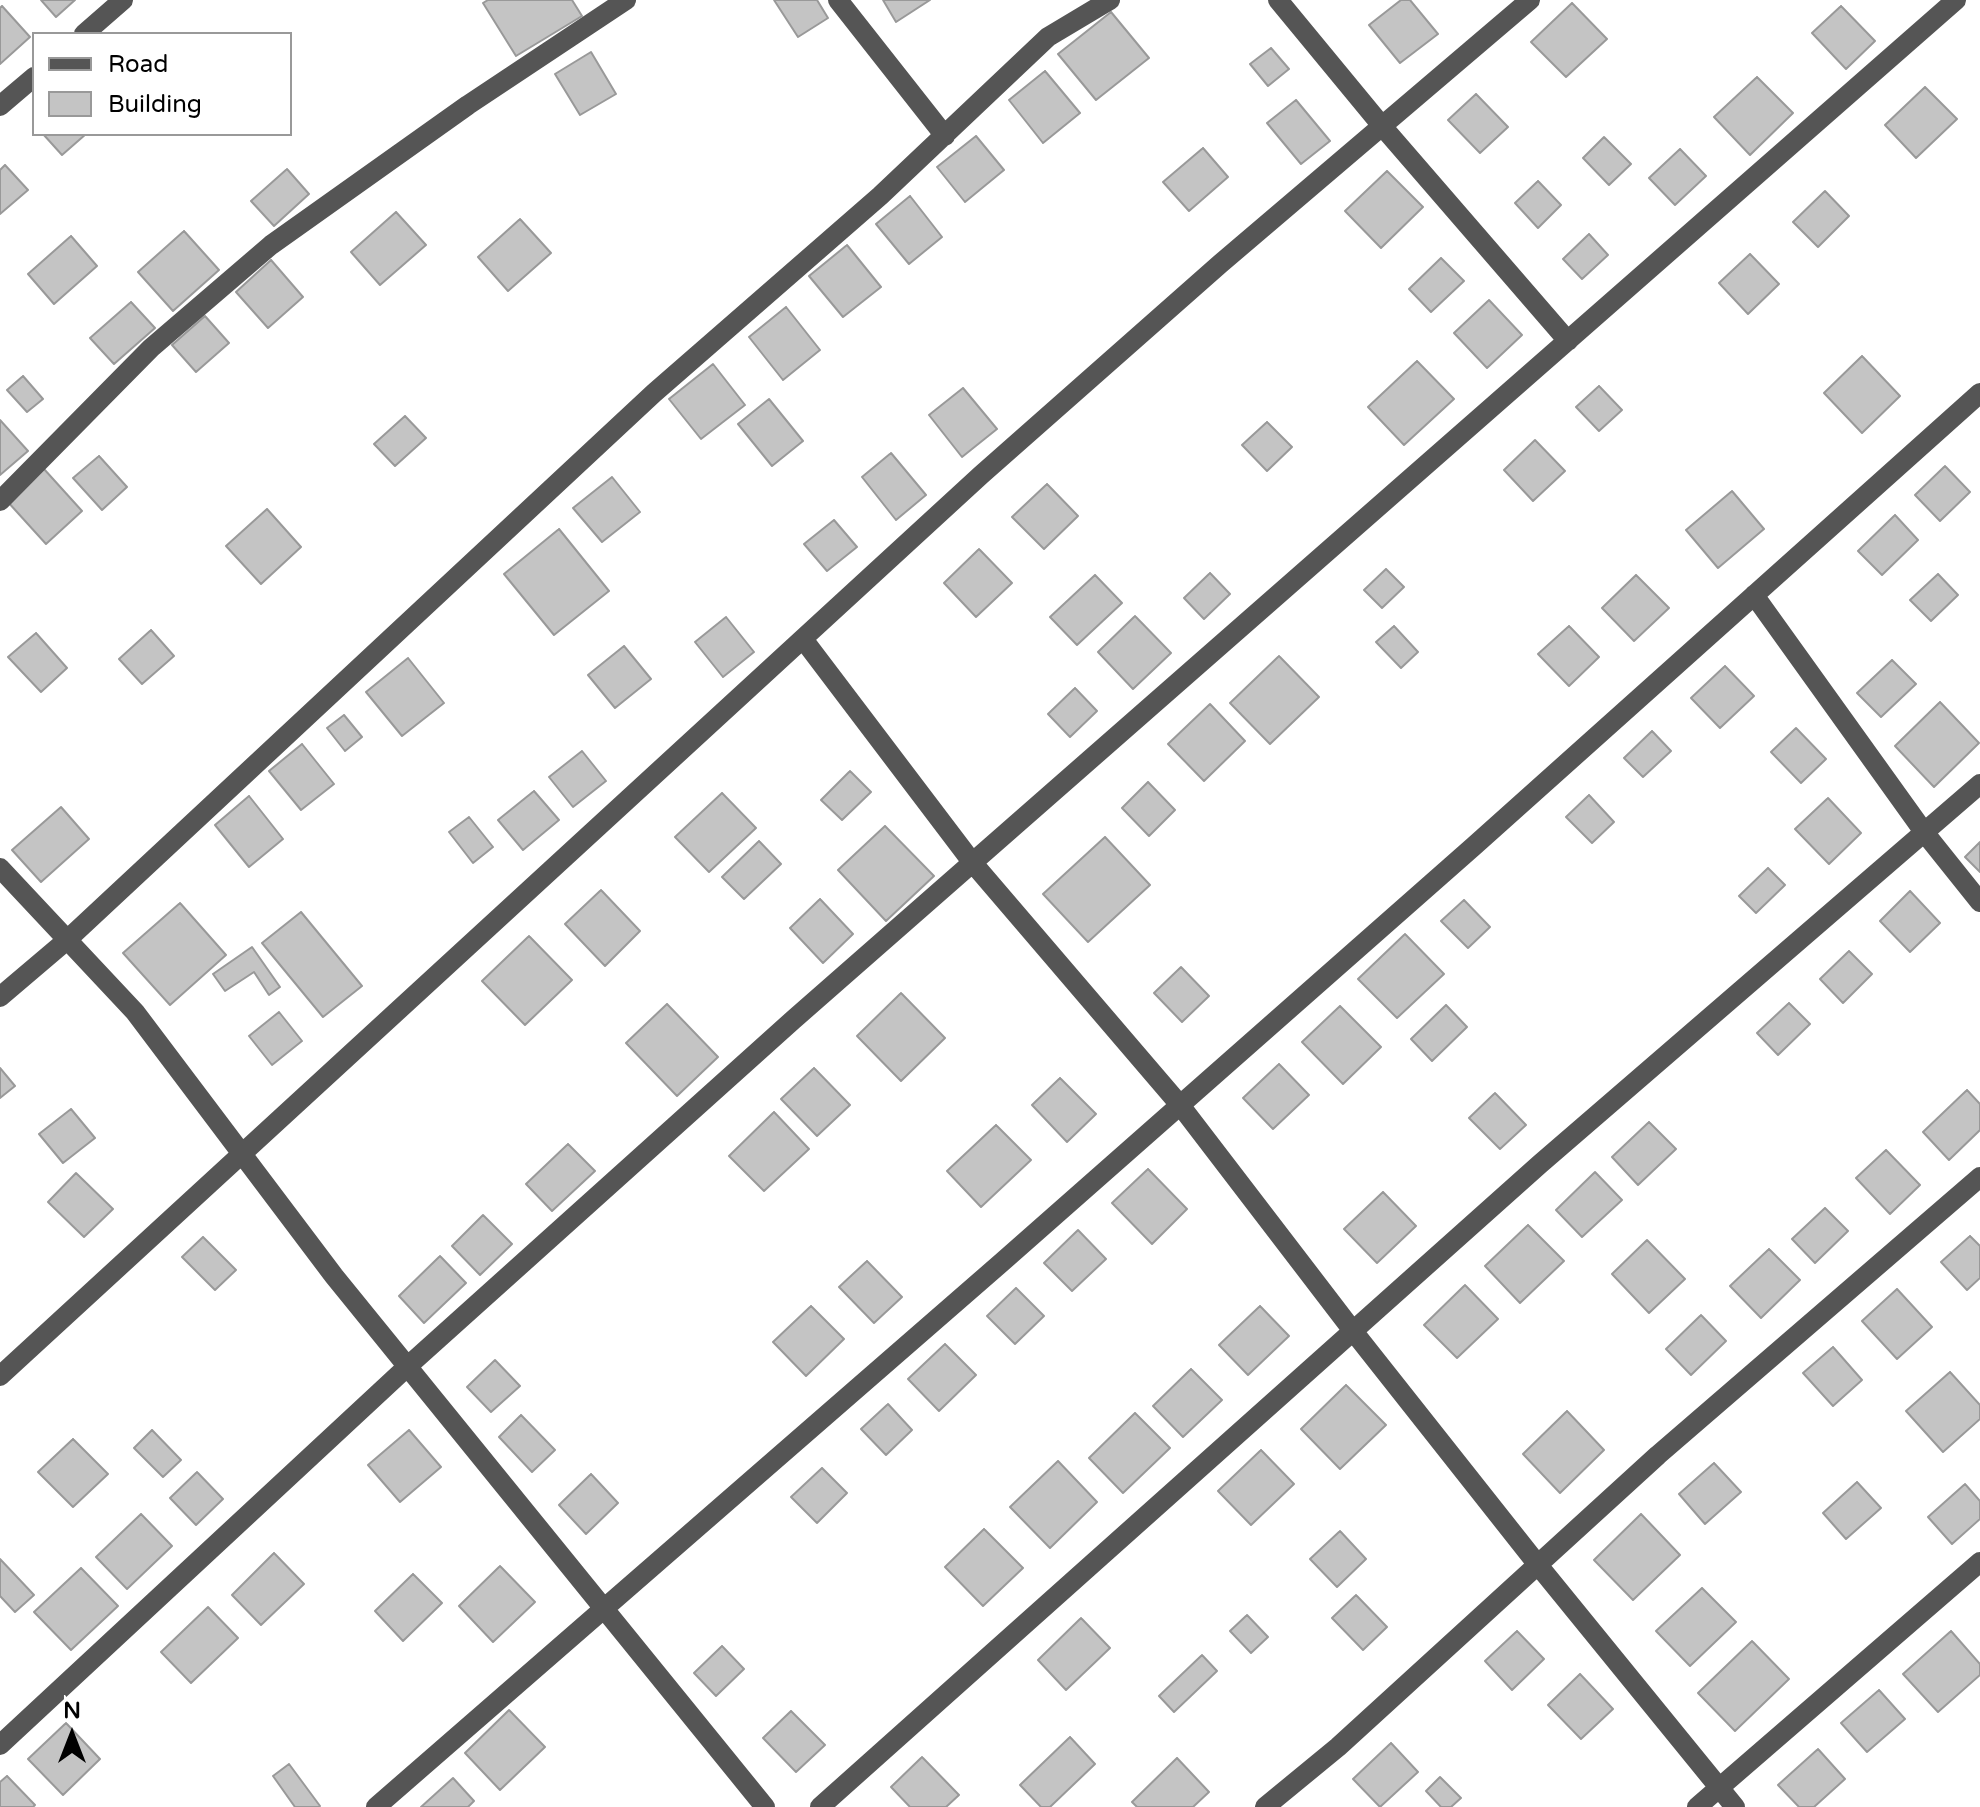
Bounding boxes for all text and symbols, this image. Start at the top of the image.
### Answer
legend [32,32,292,136]
text: Road [108,50,168,79]
text: Building [108,90,202,119]
north arrow [32,1695,112,1775]
text: N [63,1698,81,1724]

